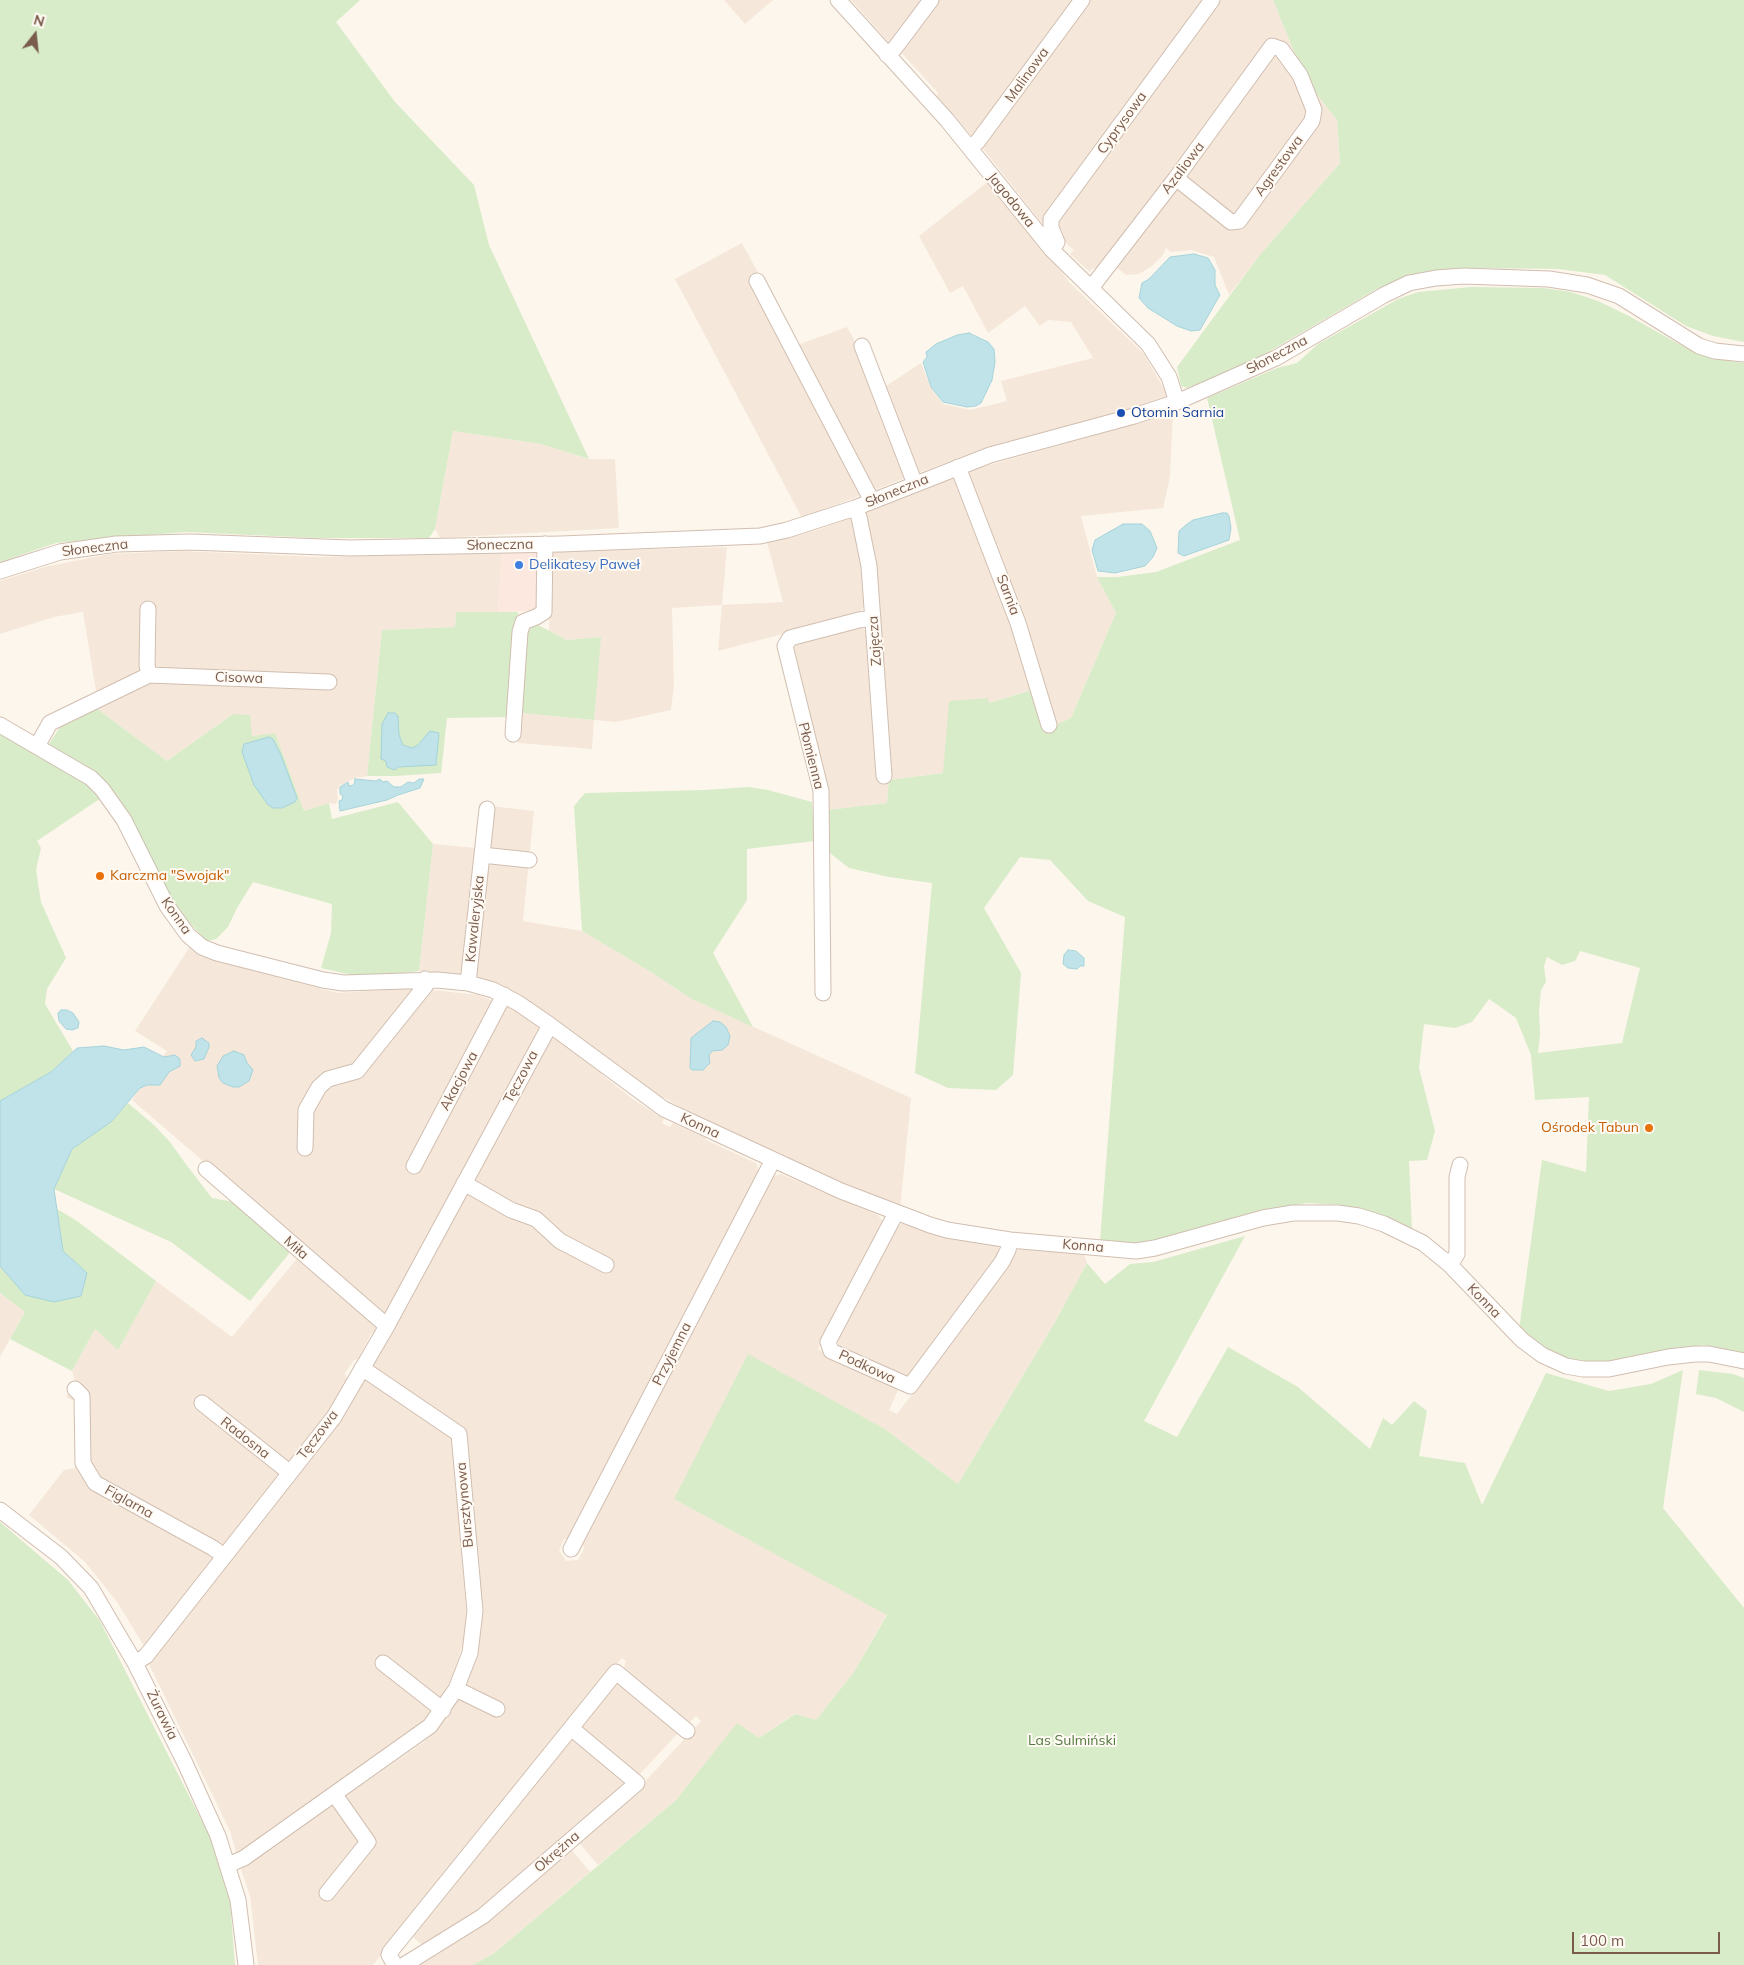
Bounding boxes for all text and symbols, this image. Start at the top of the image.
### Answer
north arrow [10,10,60,60]
text: N [32,10,47,31]
street label: Malinowa [1002,44,1052,106]
street label: Cyprysowa [1094,88,1150,158]
street label: Agrestowa [1251,132,1307,200]
street label: Azaliowa [1158,139,1208,197]
street label: Jagodowa [984,169,1038,231]
street label: Słoneczna [1244,332,1310,378]
place label: Otomin Sarnia [1131,405,1224,421]
marker: Otomin Sarnia [1115,407,1127,419]
street label: Słoneczna [863,471,931,511]
street label: Słoneczna [61,536,129,560]
street label: Słoneczna [467,536,533,554]
place label: Delikatesy Paweł [529,557,640,573]
marker: Delikatesy Paweł [513,559,525,571]
street label: Sarnia [993,572,1023,618]
street label: Zajęcza [865,615,885,667]
street label: Cisowa [215,669,263,687]
street label: Płomienna [795,721,827,791]
place label: Karczma "Swojak" [110,868,229,884]
marker: Karczma "Swojak" [94,870,106,882]
street label: Kawaleryjska [462,875,488,963]
street label: Konna [157,894,195,938]
street label: Tęczowa [500,1048,542,1106]
street label: Akacjowa [436,1049,482,1113]
street label: Konna [678,1110,722,1142]
place label: Ośrodek Tabun [1541,1120,1639,1136]
marker: Ośrodek Tabun [1643,1122,1655,1134]
street label: Miła [280,1233,312,1263]
street label: Konna [1062,1236,1104,1256]
street label: Konna [1464,1280,1504,1322]
street label: Przyjemna [649,1320,695,1388]
street label: Podkowa [836,1347,898,1387]
street label: Tęczowa [294,1407,342,1463]
street label: Radosna [217,1414,273,1462]
street label: Bursztynowa [453,1462,477,1548]
street label: Figlarna [102,1482,156,1522]
street label: Żurawia [143,1687,181,1743]
park label: Las Sulmiński [1028,1733,1116,1749]
street label: Okrężna [531,1828,583,1876]
scale bar [1574,1922,1722,1954]
text: 100 m [1580,1931,1624,1950]

